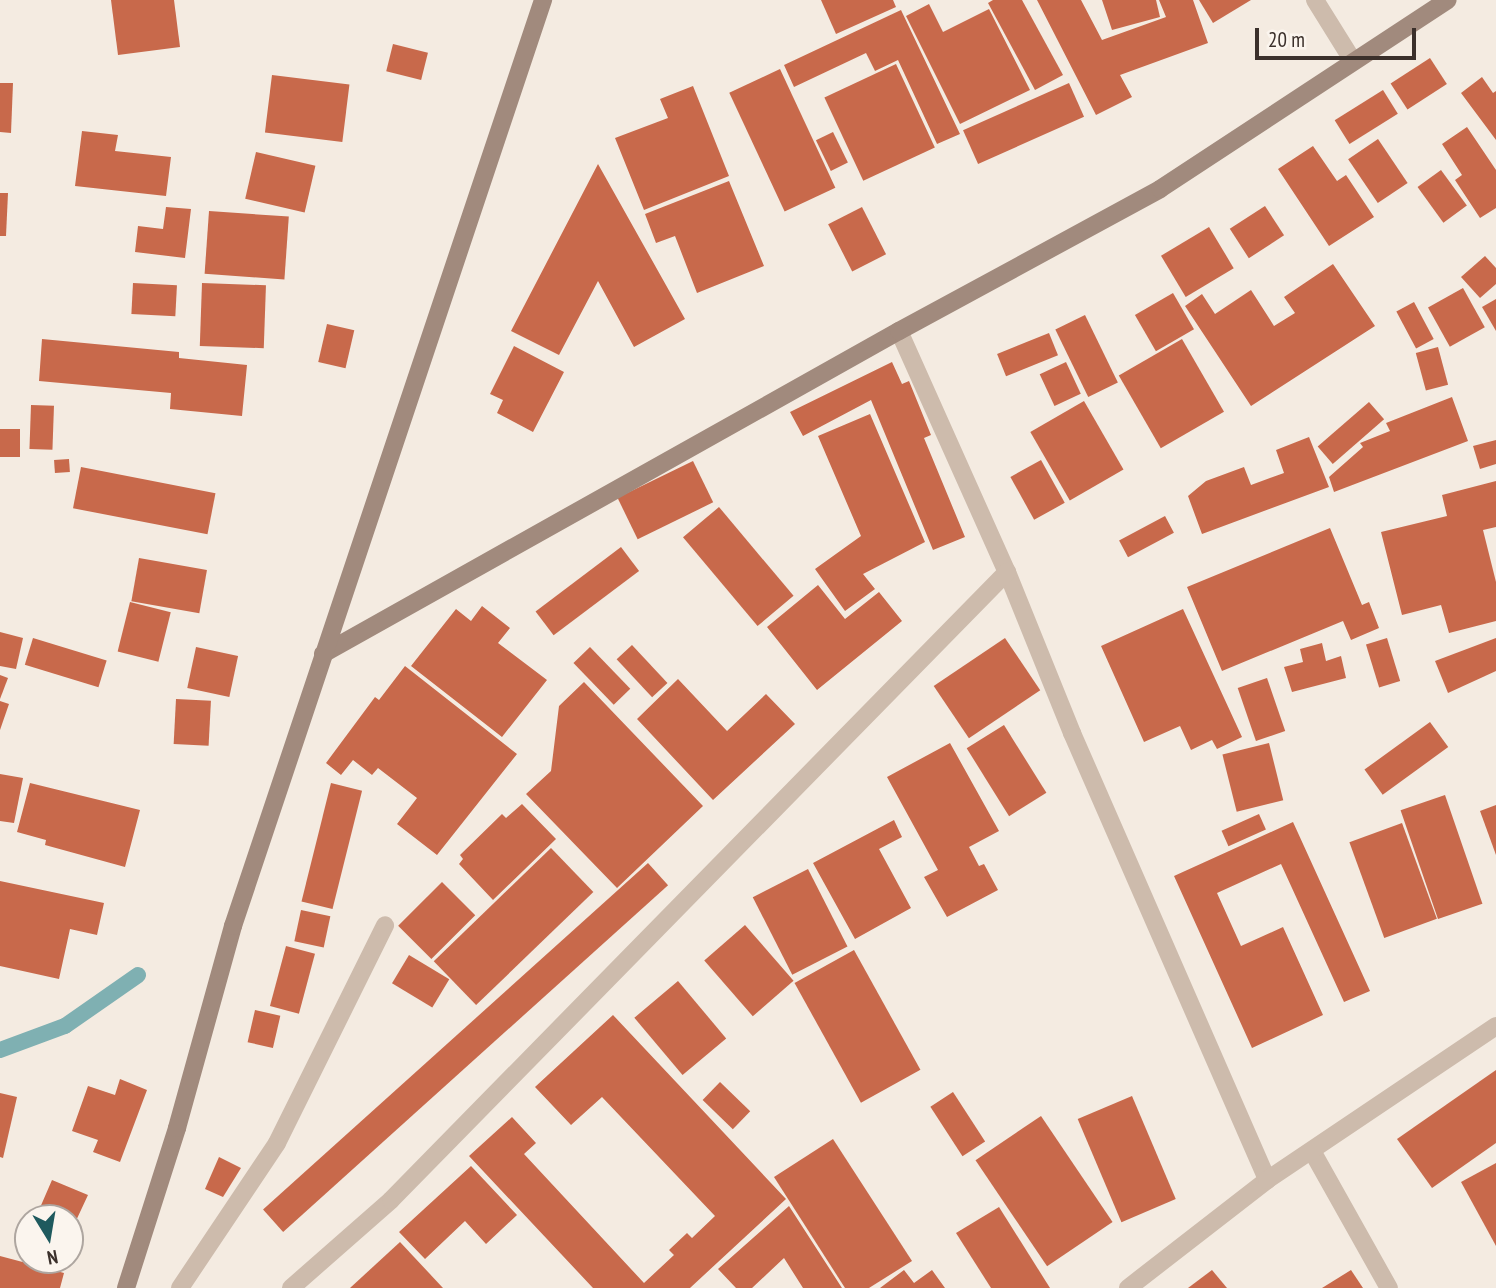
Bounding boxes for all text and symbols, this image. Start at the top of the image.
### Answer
scale bar [1258,14,1419,58]
text: 20 m [1268,26,1305,53]
north arrow [14,1204,84,1274]
text: N [45,1245,60,1270]

